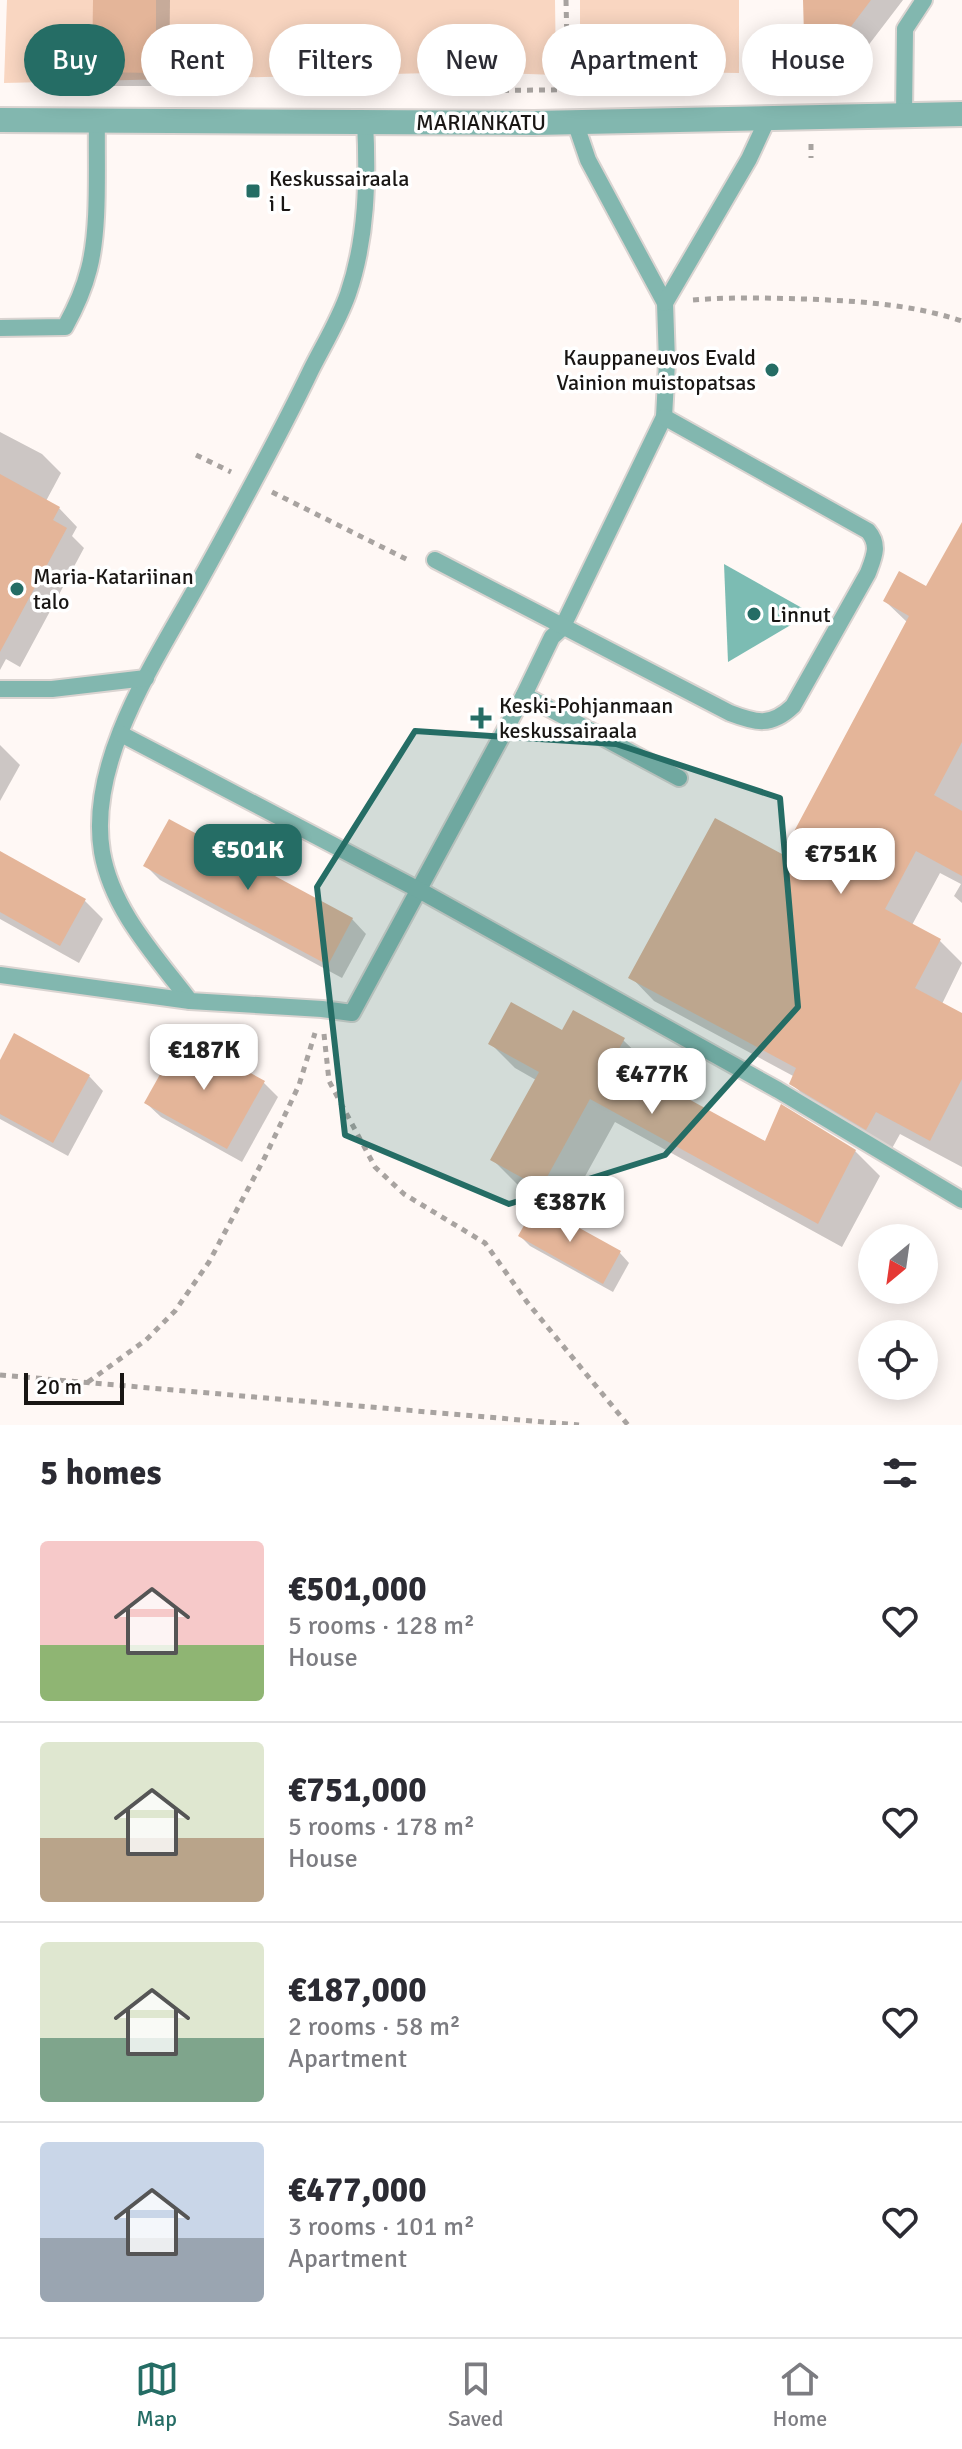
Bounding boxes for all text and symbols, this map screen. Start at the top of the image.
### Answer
chip: Buy [24,24,125,96]
chip: Rent [141,24,253,96]
chip: Filters [269,24,401,96]
chip: New [417,24,526,96]
chip: Apartment [542,24,726,96]
chip: House [742,24,873,96]
street label: MARIANKATU [416,109,546,136]
place label: Keskussairaala i L [269,165,409,217]
marker: Keskussairaala i L [244,182,262,200]
place label: Kauppaneuvos Evald Vainion muistopatsas [556,344,756,396]
marker: Kauppaneuvos Evald Vainion muistopatsas [763,361,781,379]
place label: Maria-Katariinan talo [33,563,194,615]
marker: Maria-Katariinan talo [8,580,26,598]
place label: Linnut [770,601,831,628]
marker: Linnut [745,605,763,623]
place label: Keski-Pohjanmaan keskussairaala [499,692,673,744]
marker: Keski-Pohjanmaan keskussairaala [470,707,492,729]
pin: €501K [192,824,304,892]
pin: €751K [785,828,897,896]
text: €501K [212,834,284,866]
text: €751K [805,838,877,870]
pin: €187K [148,1024,260,1092]
text: €187K [168,1034,240,1066]
pin: €477K [596,1048,708,1116]
text: €477K [616,1058,688,1090]
pin: €387K [514,1176,626,1244]
text: €387K [534,1186,606,1218]
north arrow [858,1224,938,1304]
map controls [858,1224,938,1400]
button: locate [858,1320,938,1400]
scale bar [24,1369,124,1405]
text: 20 m [36,1373,82,1400]
icon: filters [878,1451,922,1495]
text: 5 homes [40,1452,161,1494]
text: €501,000 [288,1568,427,1610]
icon: home [104,1573,200,1669]
icon: heart [878,1599,922,1643]
text: 5 rooms · 128 m² [288,1610,475,1642]
text: House [288,1642,358,1674]
text: €751,000 [288,1769,427,1811]
icon: home [104,1774,200,1870]
icon: heart [878,1800,922,1844]
text: 5 rooms · 178 m² [288,1811,475,1843]
text: House [288,1843,358,1875]
text: €187,000 [288,1969,427,2011]
icon: home [104,1974,200,2070]
icon: heart [878,2000,922,2044]
text: 2 rooms · 58 m² [288,2011,461,2043]
text: Apartment [288,2043,407,2075]
text: €477,000 [288,2169,427,2211]
icon: home [104,2174,200,2270]
icon: heart [878,2200,922,2244]
text: 3 rooms · 101 m² [288,2211,475,2243]
text: Apartment [288,2243,407,2275]
tab: Map [135,2357,179,2432]
tab: Saved [448,2357,503,2432]
tab: Home [773,2357,827,2432]

